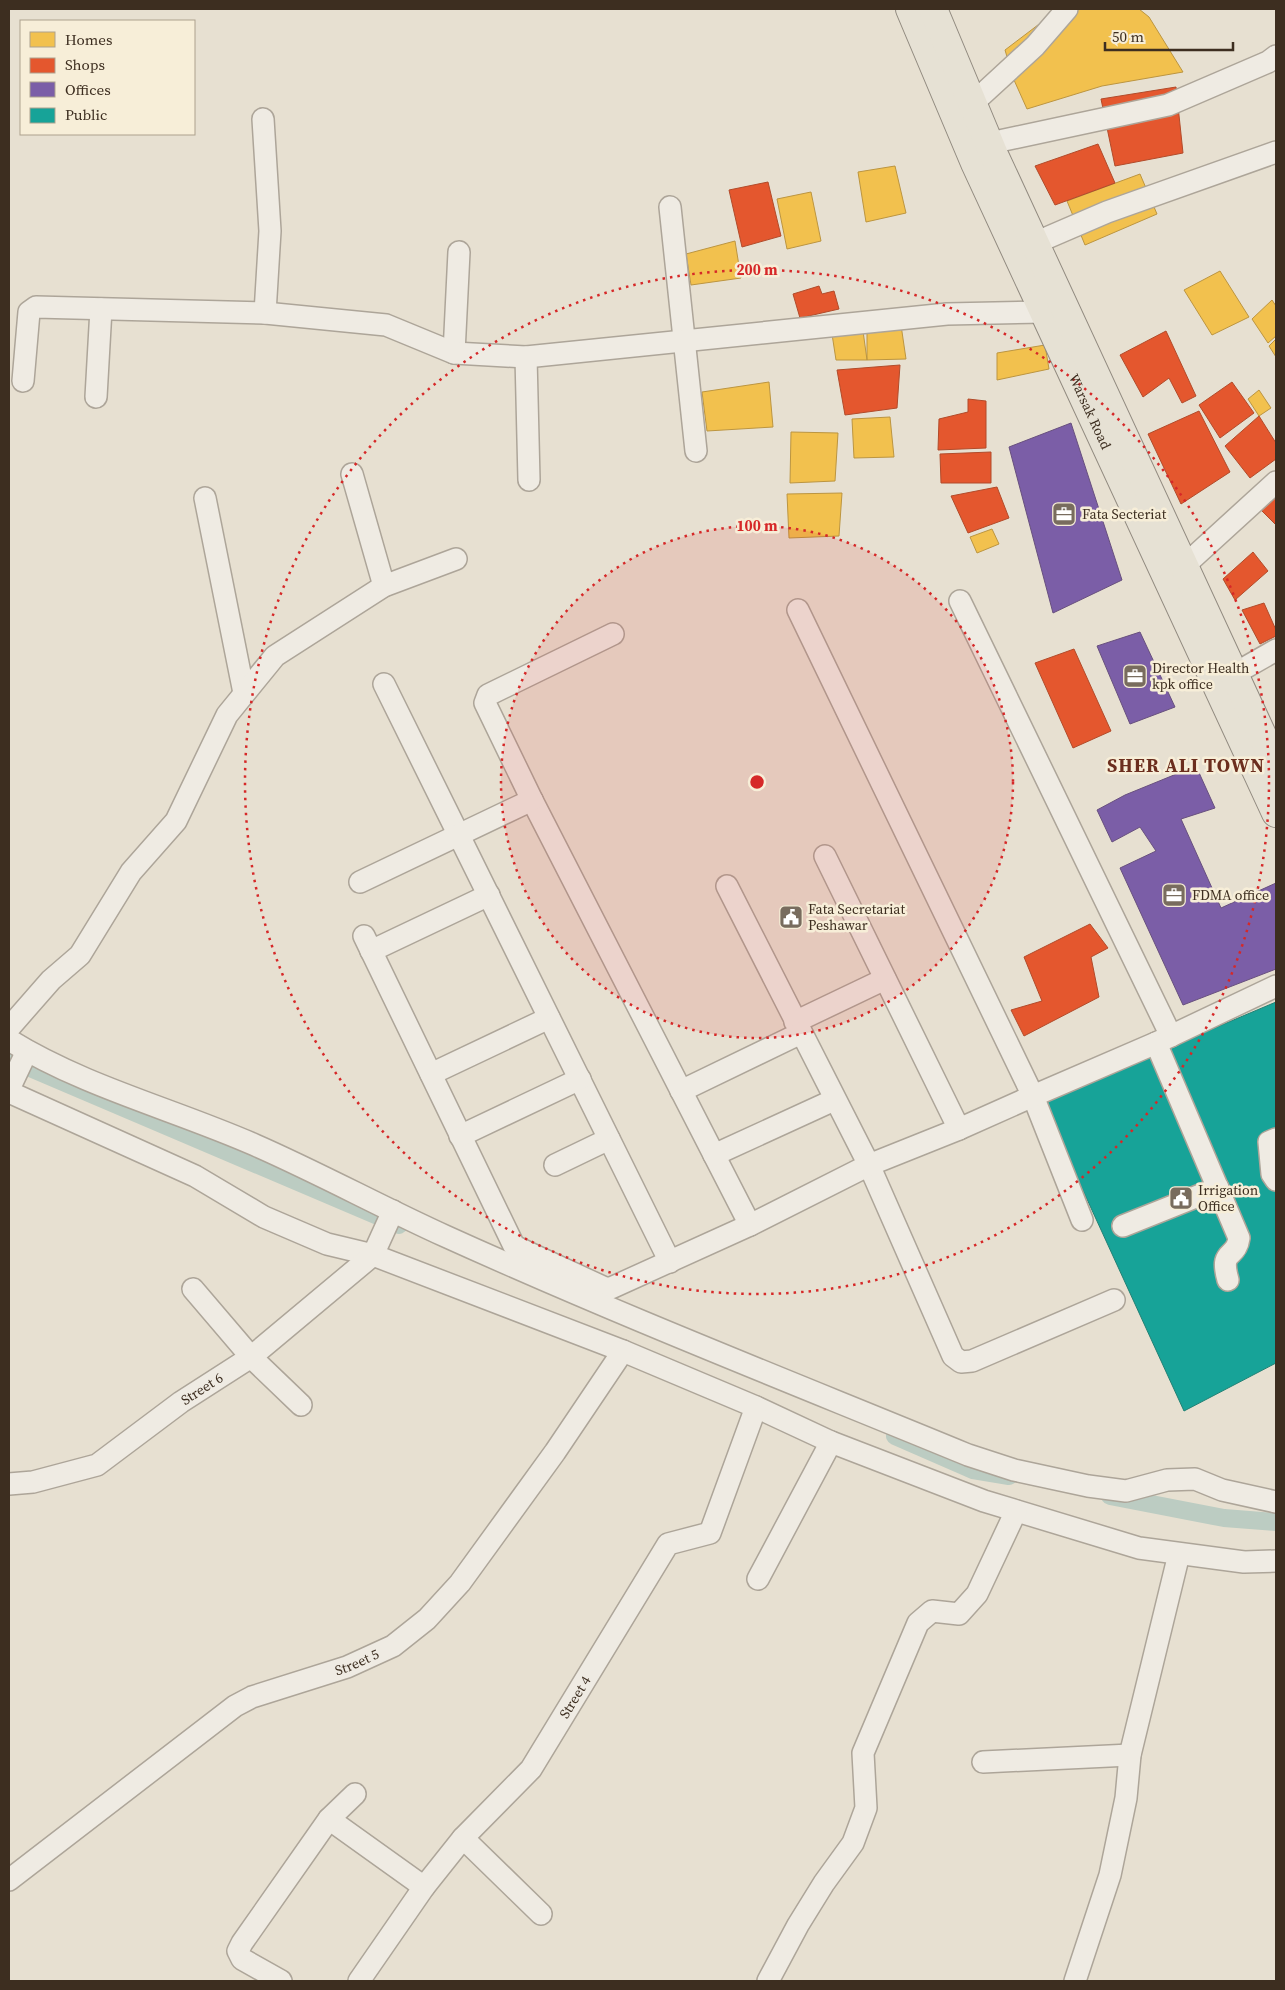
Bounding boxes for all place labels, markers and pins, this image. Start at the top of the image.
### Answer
office icon: Fata Secteriat [1051,501,1077,527]
place label: Fata Secteriat [1082,504,1167,524]
place label: Director Health kpk office [1152,658,1249,694]
office icon: Director Health kpk office [1122,663,1148,689]
centre of rings [748,773,766,791]
office icon: FDMA office [1161,882,1187,908]
place label: FDMA office [1192,885,1269,905]
place label: Fata Secretariat Peshawar [808,899,905,935]
public building icon: Fata Secretariat Peshawar [778,904,804,930]
place label: Irrigation Office [1198,1180,1259,1216]
public building icon: Irrigation Office [1168,1185,1194,1211]

